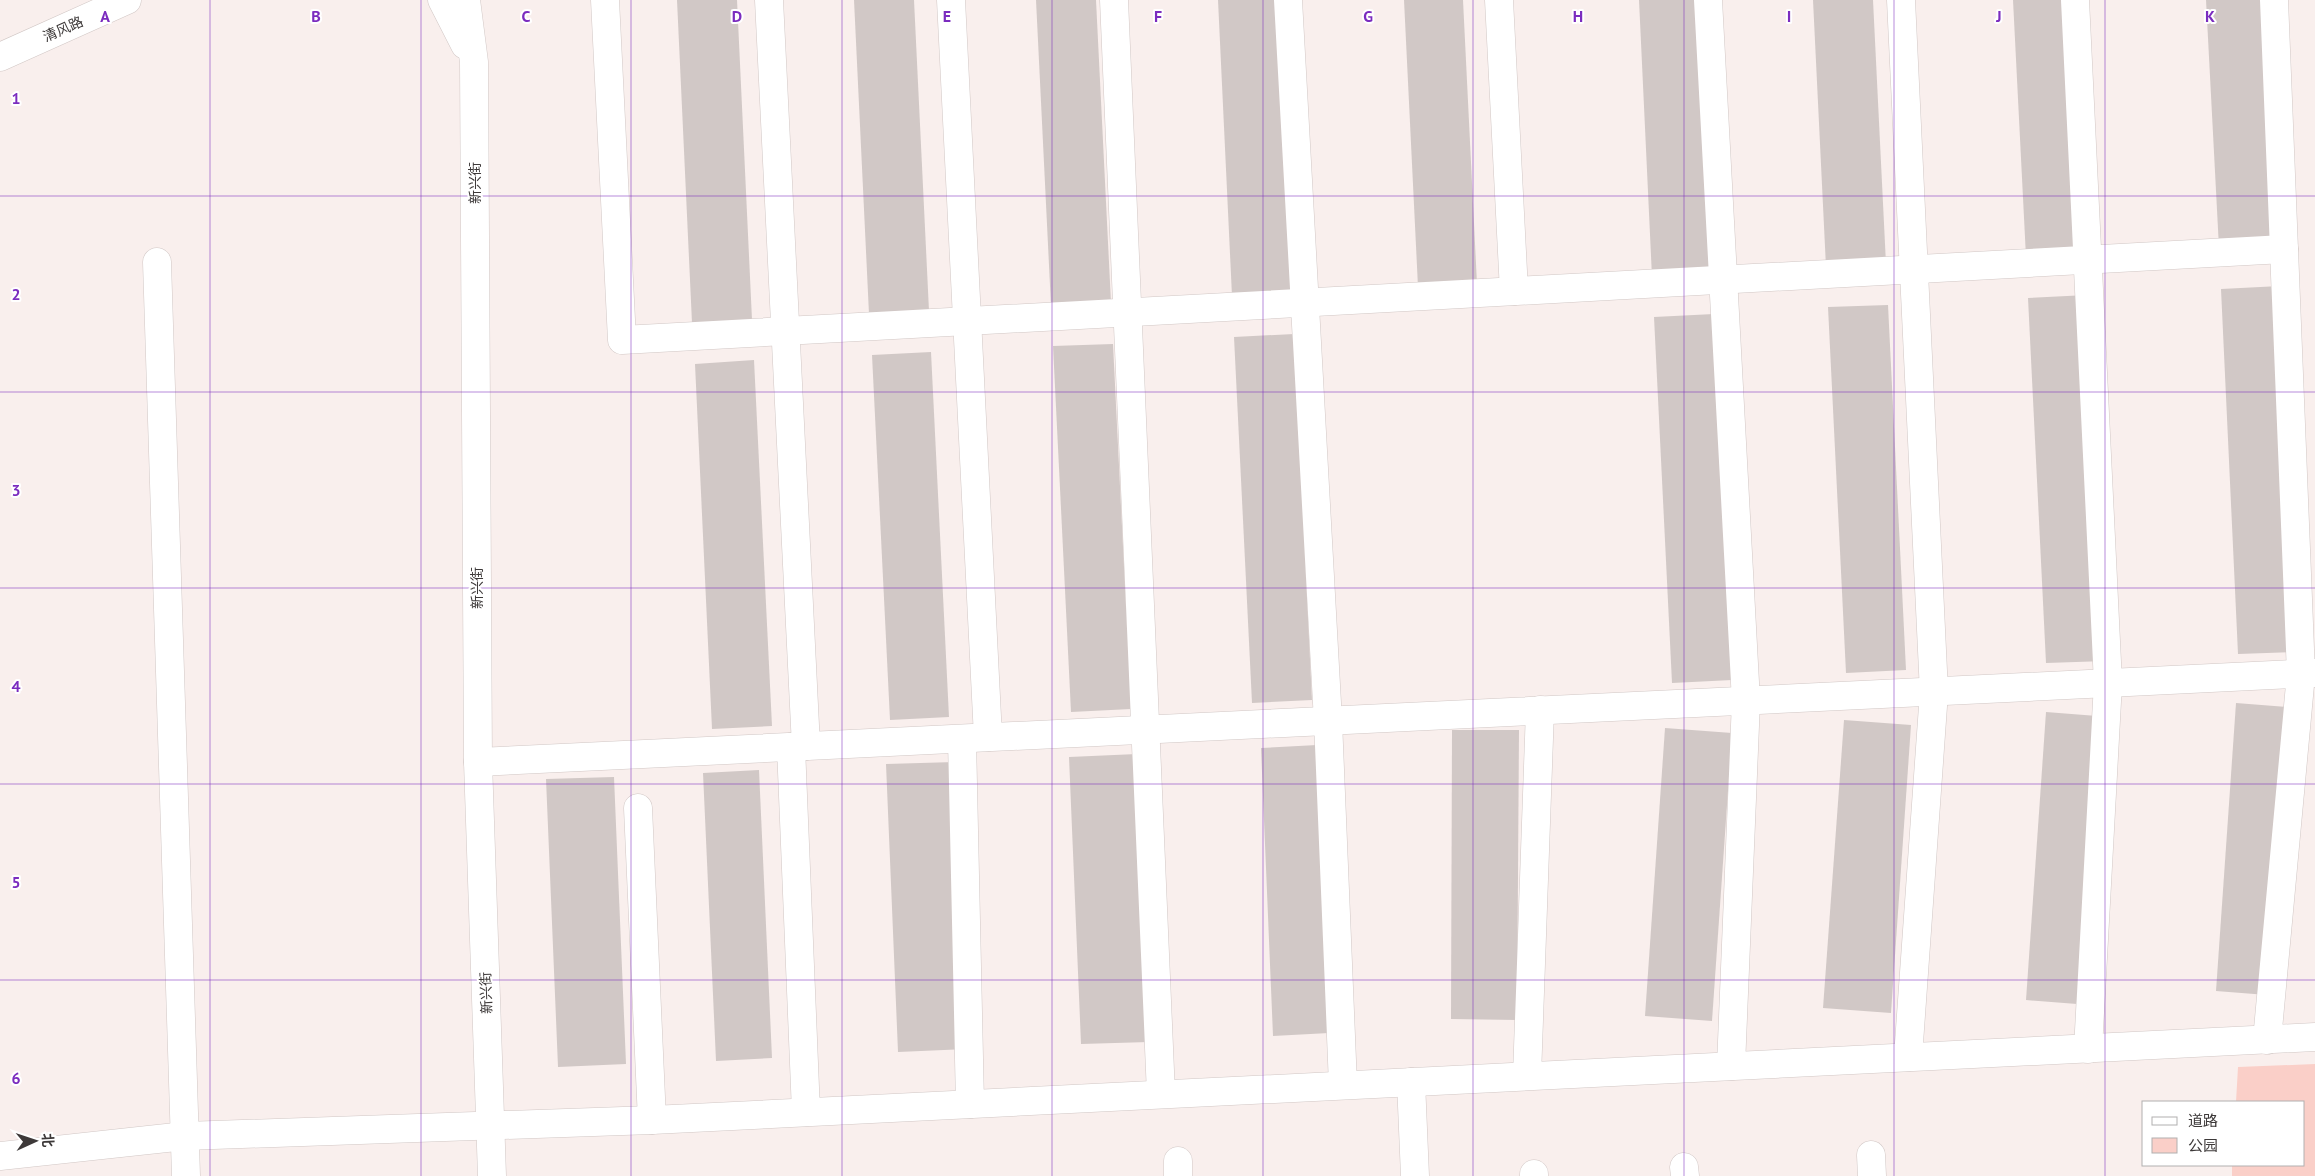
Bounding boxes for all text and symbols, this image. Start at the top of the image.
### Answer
text: A [100,6,110,26]
text: B [311,6,321,26]
text: C [522,6,531,26]
text: D [732,6,742,26]
text: E [943,6,951,26]
text: F [1154,6,1162,26]
text: G [1363,6,1373,26]
text: H [1573,6,1583,26]
text: I [1787,6,1791,26]
text: J [1995,6,2002,26]
text: K [2205,6,2215,26]
street label: 清风路 [40,12,86,46]
text: 1 [11,88,21,108]
street label: 新兴街 [466,162,484,204]
text: 2 [11,284,21,304]
text: 3 [11,480,21,500]
street label: 新兴街 [468,567,486,609]
text: 4 [11,676,21,696]
text: 5 [11,872,21,892]
street label: 新兴街 [476,972,496,1014]
text: 6 [11,1068,21,1088]
legend [2142,1101,2305,1166]
text: 道路 [2188,1111,2218,1130]
north arrow [10,1116,60,1166]
text: 北 [39,1133,57,1148]
text: 公园 [2188,1136,2218,1155]

